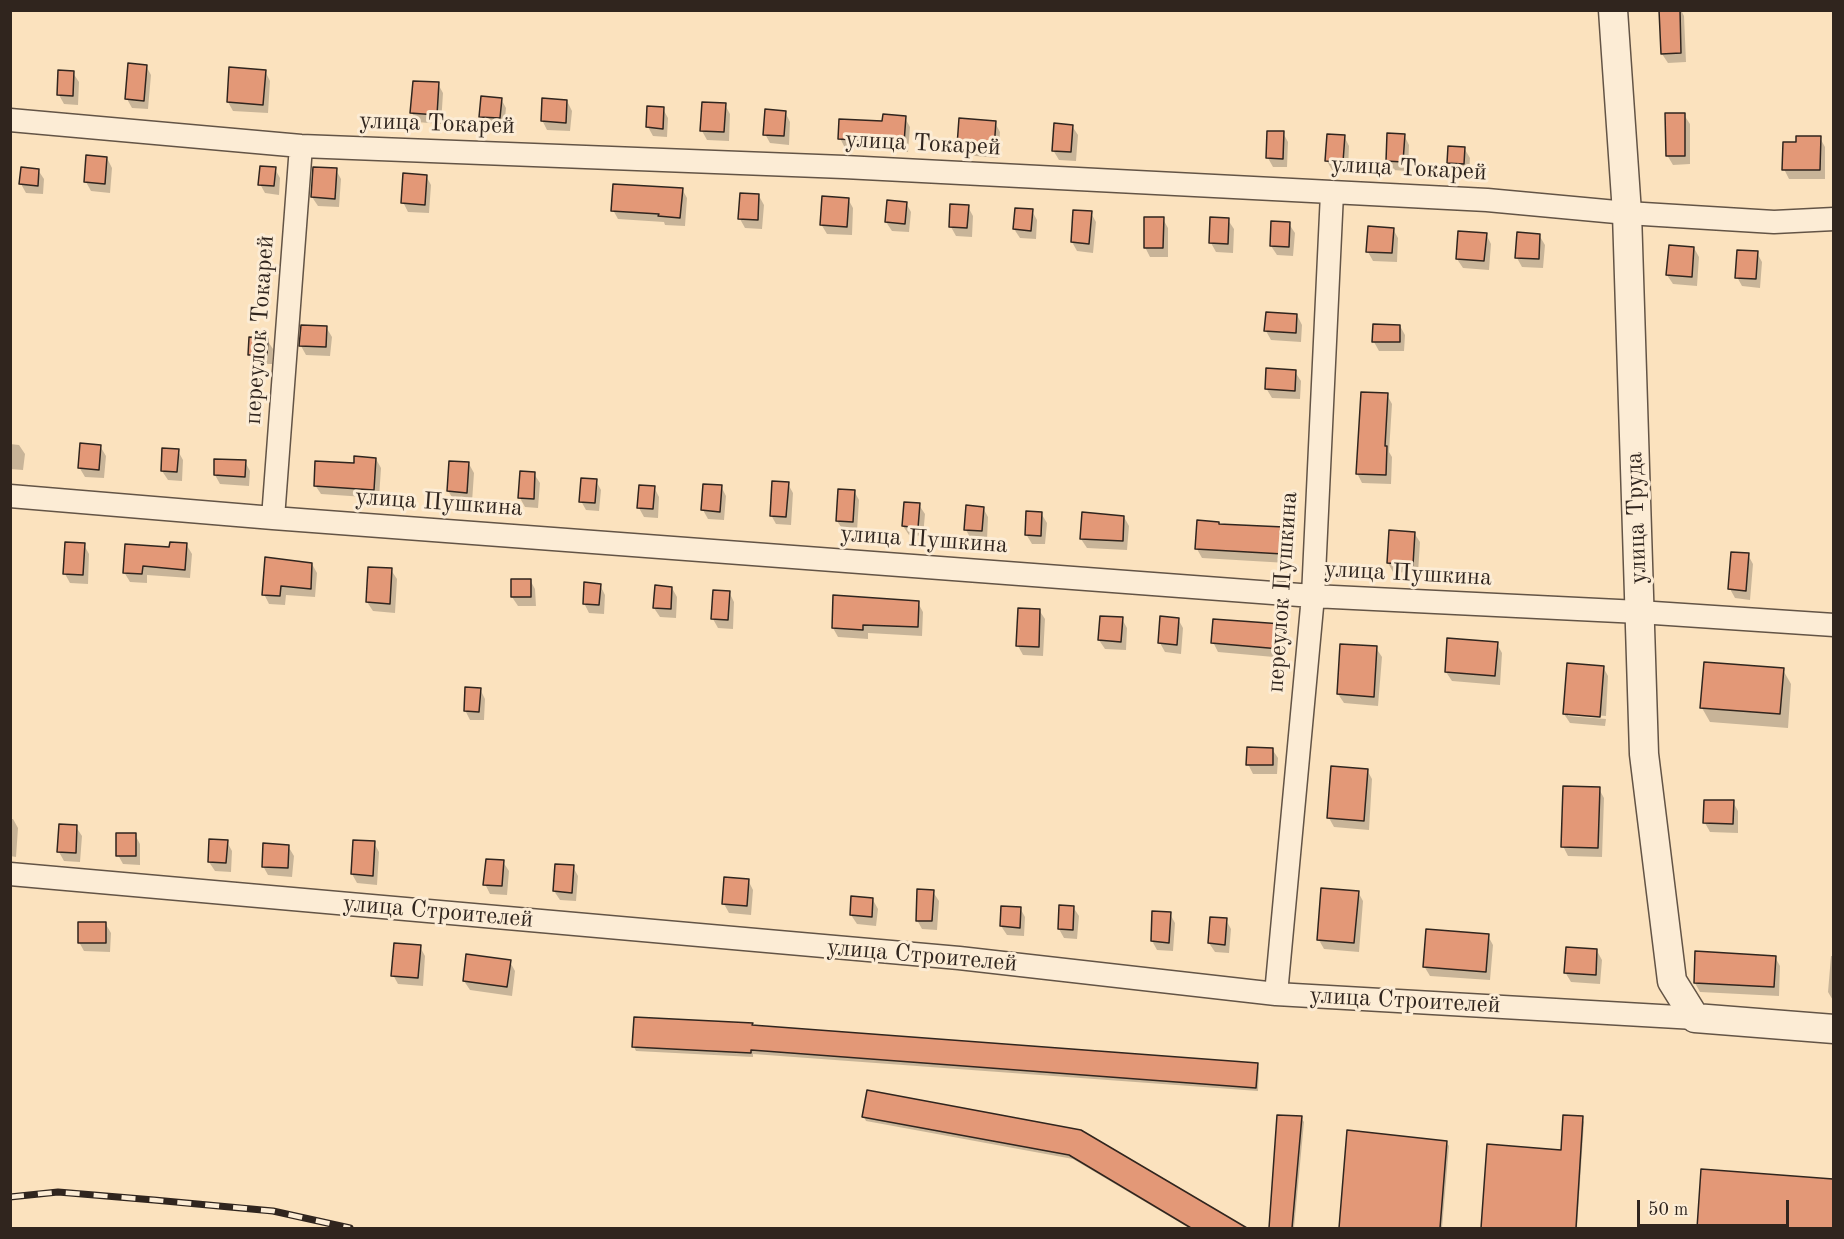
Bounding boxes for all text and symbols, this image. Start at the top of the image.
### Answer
street label: улица Токарей [359,107,515,141]
street label: улица Токарей [844,126,1002,162]
street label: улица Токарей [1330,151,1488,187]
street label: переулок Токарей [239,234,281,426]
street label: улица Труда [1620,451,1654,585]
street label: улица Пушкина [354,483,524,523]
street label: переулок Пушкина [1262,490,1304,694]
street label: улица Пушкина [839,520,1009,560]
street label: улица Пушкина [1323,555,1493,593]
street label: улица Строителей [342,889,534,935]
street label: улица Строителей [826,933,1018,979]
street label: улица Строителей [1309,982,1501,1020]
scale bar [1640,1188,1792,1226]
text: 50 m [1648,1201,1688,1219]

